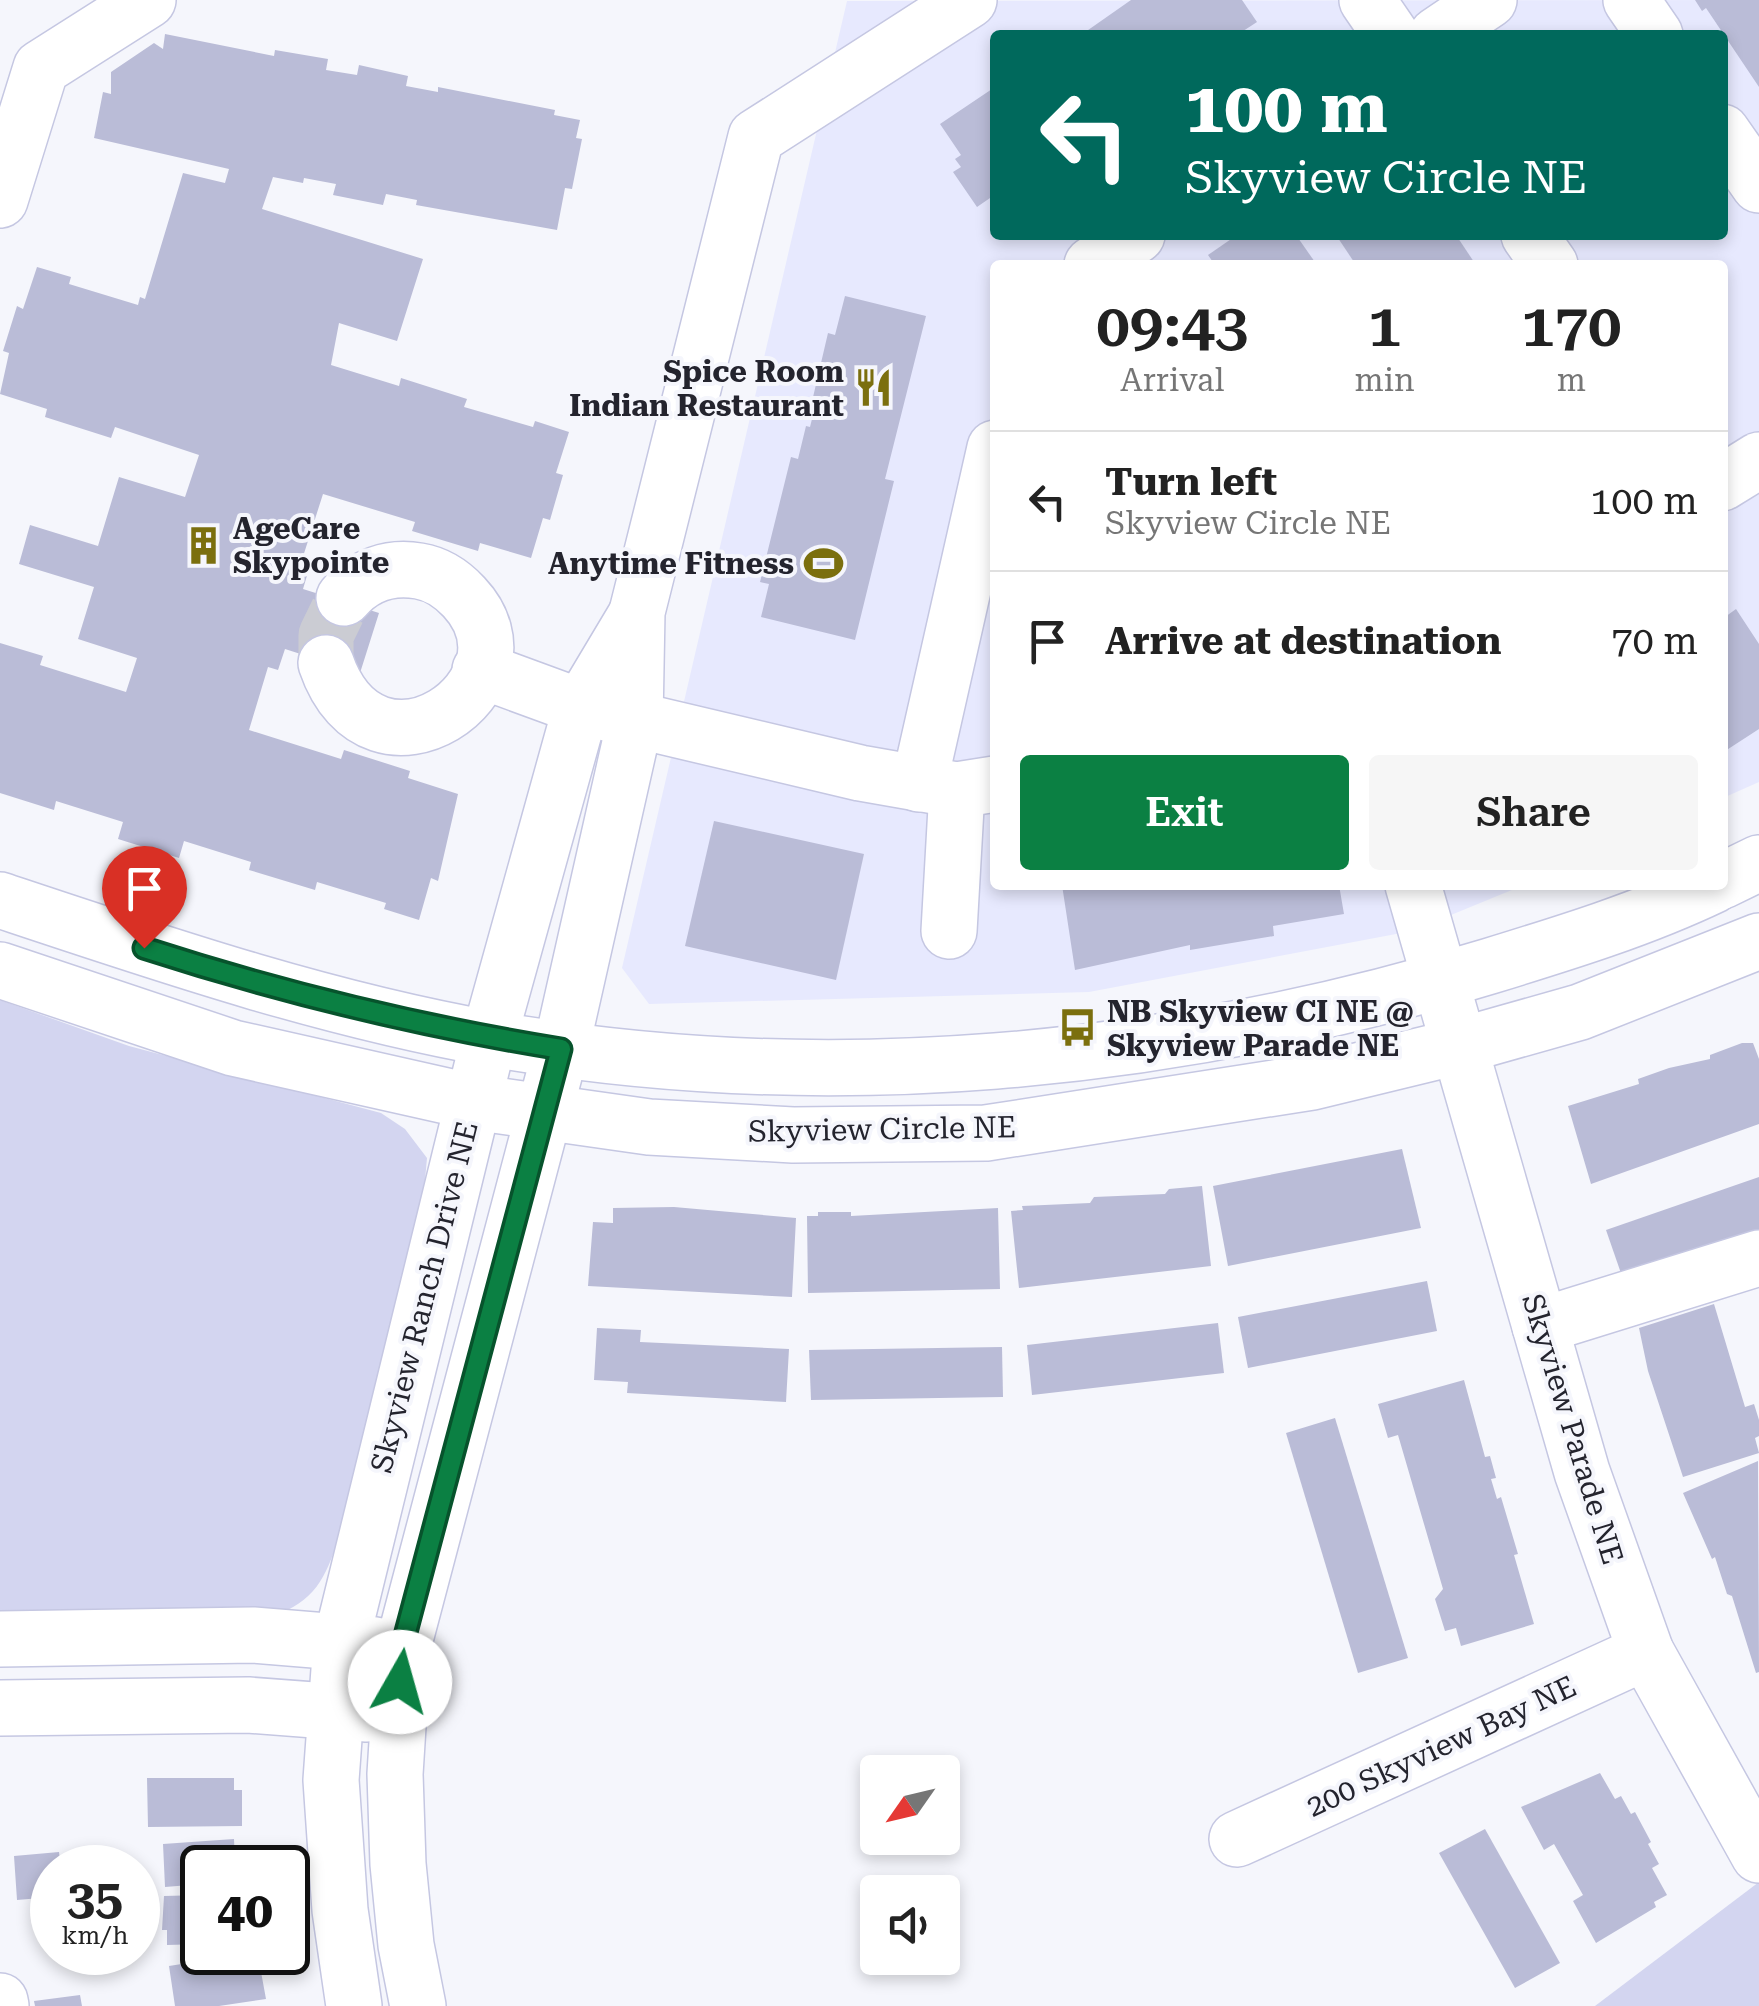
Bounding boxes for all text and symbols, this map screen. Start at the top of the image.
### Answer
text: 100 m [1185,67,1388,149]
icon: left [1020,70,1150,200]
text: Skyview Circle NE [1185,151,1587,204]
text: 09:43 [1096,290,1248,361]
text: 1 [1368,290,1401,361]
text: 170 [1521,290,1622,361]
place label: Spice Room Indian Restaurant [569,354,844,423]
text: Arrival [1120,361,1224,399]
text: min [1355,361,1415,399]
text: m [1557,361,1586,399]
restaurant icon: Spice Room Indian Restaurant [853,367,895,409]
text: Turn left [1105,460,1277,504]
icon: left [1020,474,1075,529]
text: 100 m [1590,479,1698,523]
text: Skyview Circle NE [1105,504,1391,542]
place label: AgeCare Skypointe [233,511,389,580]
building icon: AgeCare Skypointe [182,524,224,566]
sports icon: Anytime Fitness [803,542,845,584]
place label: Anytime Fitness [548,546,794,581]
icon: arrive [1020,614,1075,669]
text: Arrive at destination [1105,619,1501,663]
text: 70 m [1611,619,1698,663]
button: Exit [1020,755,1349,870]
button: Share [1369,755,1698,870]
pin [102,846,187,949]
icon: arrive [117,861,172,916]
place label: NB Skyview CI NE @ Skyview Parade NE [1107,994,1413,1063]
bus stop icon: NB Skyview CI NE @ Skyview Parade NE [1056,1007,1098,1049]
street label: Skyview Circle NE [748,1109,1016,1149]
street label: Skyview Ranch Drive NE [363,1118,485,1476]
street label: Skyview Parade NE [1515,1290,1631,1568]
position arrow [348,1630,452,1734]
street label: 200 Skyview Bay NE [1301,1668,1581,1824]
north arrow [860,1755,960,1855]
map controls [860,1755,960,1975]
speed limit sign: 40 [180,1845,310,1975]
text: 35 [67,1869,123,1927]
button: sound [860,1875,960,1975]
text: km/h [62,1921,128,1950]

